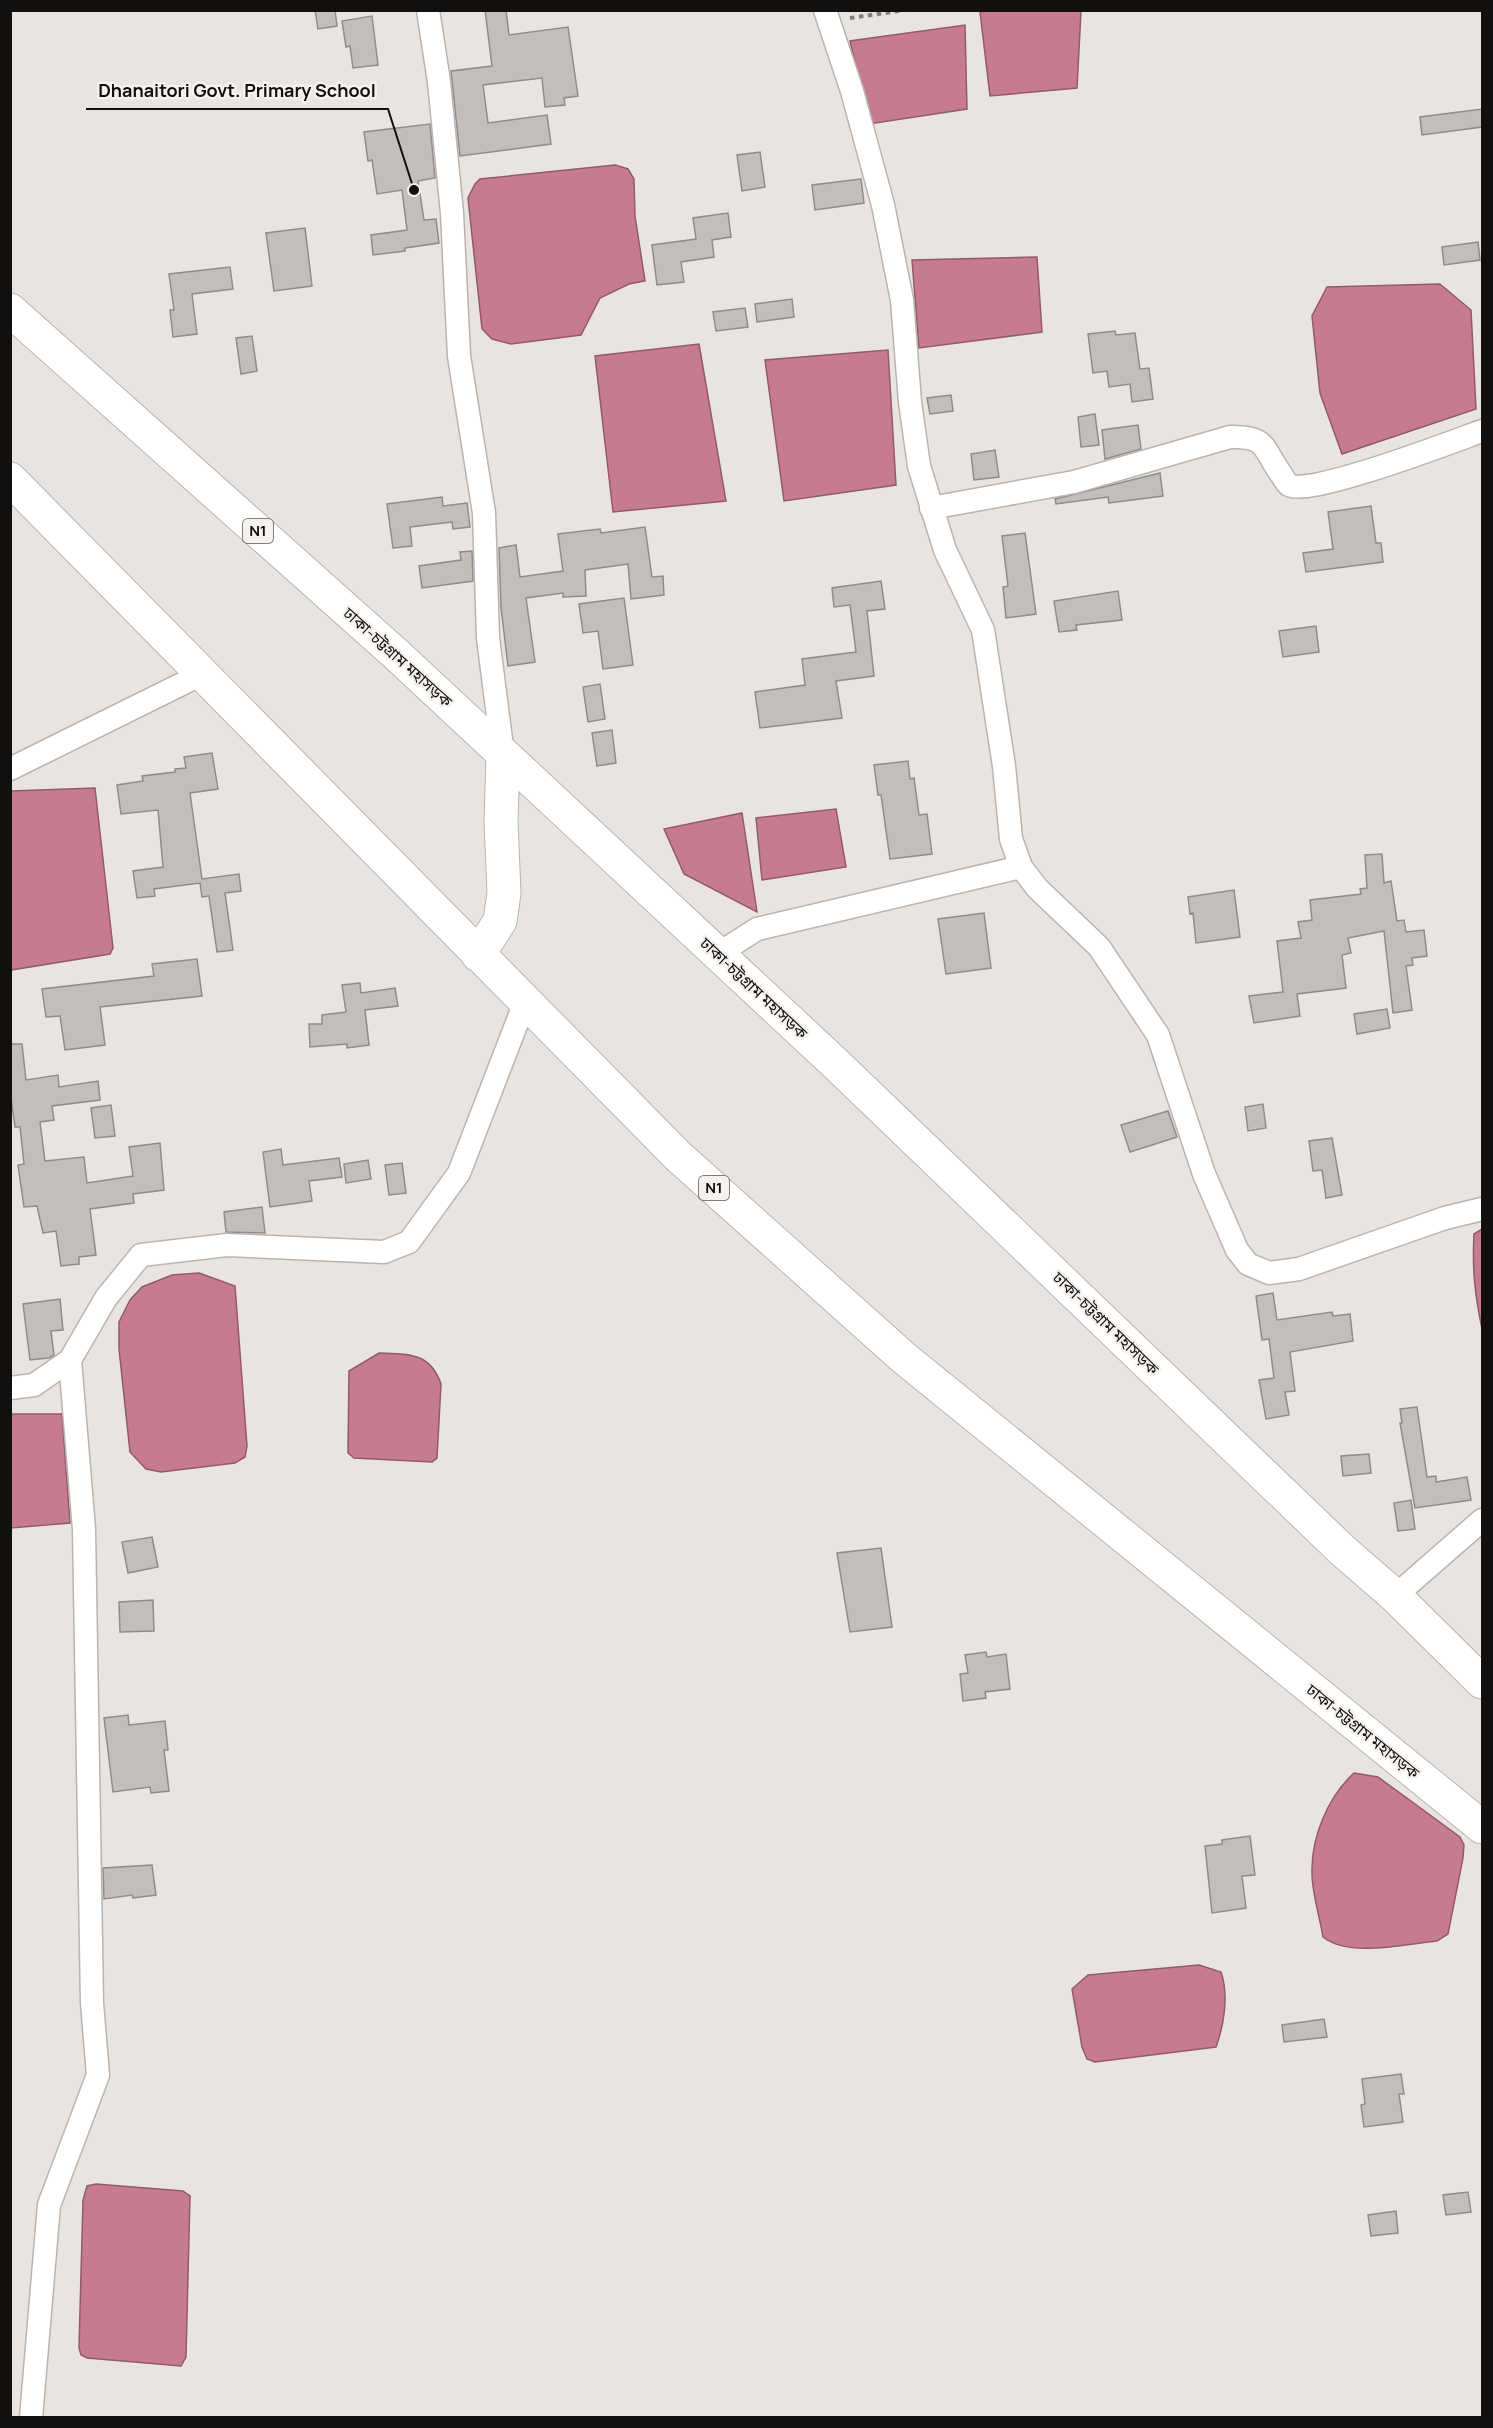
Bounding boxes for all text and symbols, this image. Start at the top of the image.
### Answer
callout: Dhanaitori Govt. Primary School [86,73,388,109]
text: Dhanaitori Govt. Primary School [98,78,376,102]
road number: N1 [243,519,273,543]
street label: ঢাকা-চট্টগ্রাম মহাসড়ক [338,601,458,713]
street label: ঢাকা-চট্টগ্রাম মহাসড়ক [695,932,813,1044]
road number: N1 [699,1176,729,1200]
street label: ঢাকা-চট্টগ্রাম মহাসড়ক [1047,1266,1165,1380]
street label: ঢাকা-চট্টগ্রাম মহাসড়ক [1301,1678,1425,1784]

